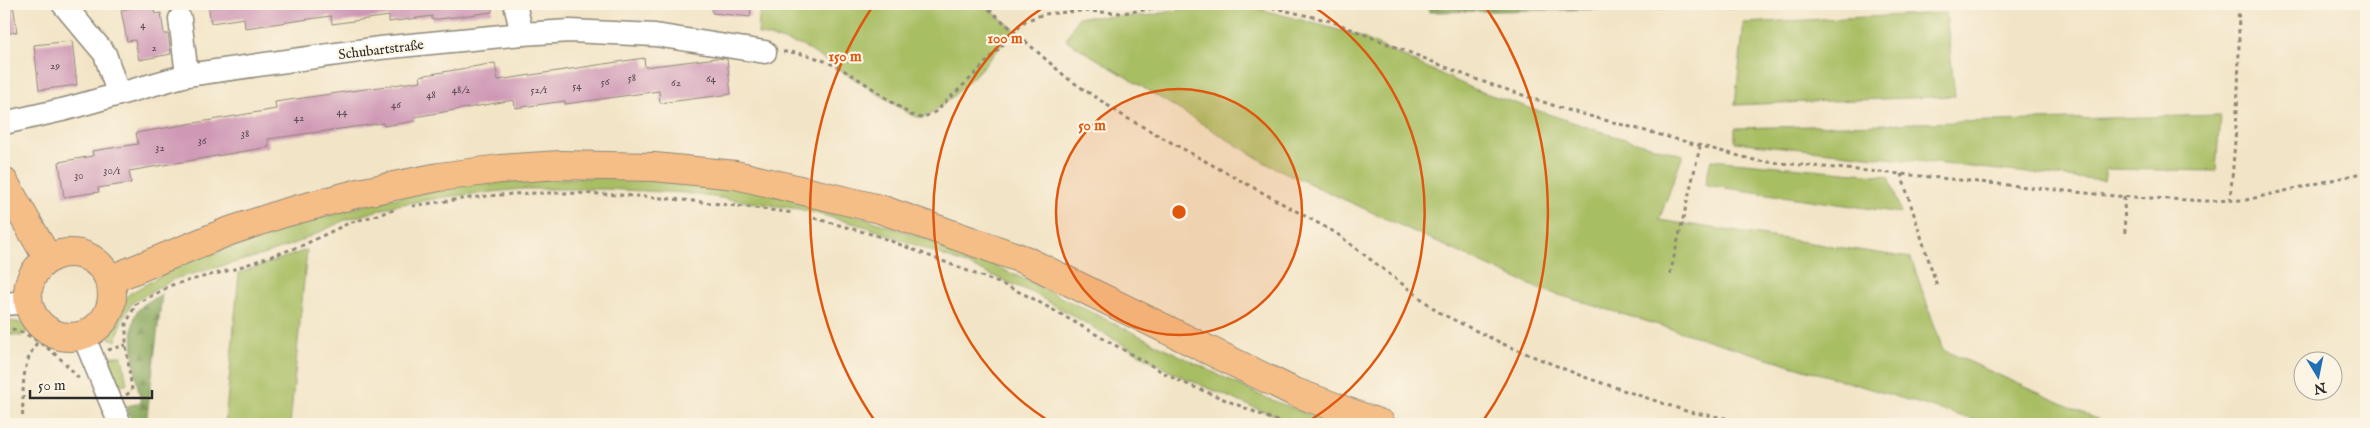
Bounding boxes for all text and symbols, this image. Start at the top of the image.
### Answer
house number: 4 [140,18,146,32]
text: 100 m [987,29,1023,48]
street label: Schubartstraße [337,36,425,64]
house number: 2 [151,41,157,55]
text: 150 m [828,47,862,66]
house number: 29 [50,59,60,73]
house number: 58 [628,71,636,85]
house number: 64 [706,72,717,86]
house number: 56 [601,75,610,89]
house number: 62 [671,76,681,90]
house number: 54 [572,79,582,93]
house number: 48/2 [452,83,470,97]
house number: 52/1 [531,83,547,97]
house number: 48 [426,88,436,102]
house number: 46 [391,98,401,112]
house number: 44 [337,105,348,119]
house number: 42 [294,111,304,125]
text: 50 m [1078,116,1106,135]
house number: 38 [241,127,249,141]
house number: 36 [198,134,207,148]
house number: 32 [155,141,165,155]
house number: 30/1 [103,164,121,178]
house number: 30 [74,169,84,183]
centre of rings [1170,203,1188,221]
north arrow [2292,350,2342,400]
scale bar [30,368,152,400]
text: 50 m [38,376,66,395]
text: N [2313,378,2329,398]

